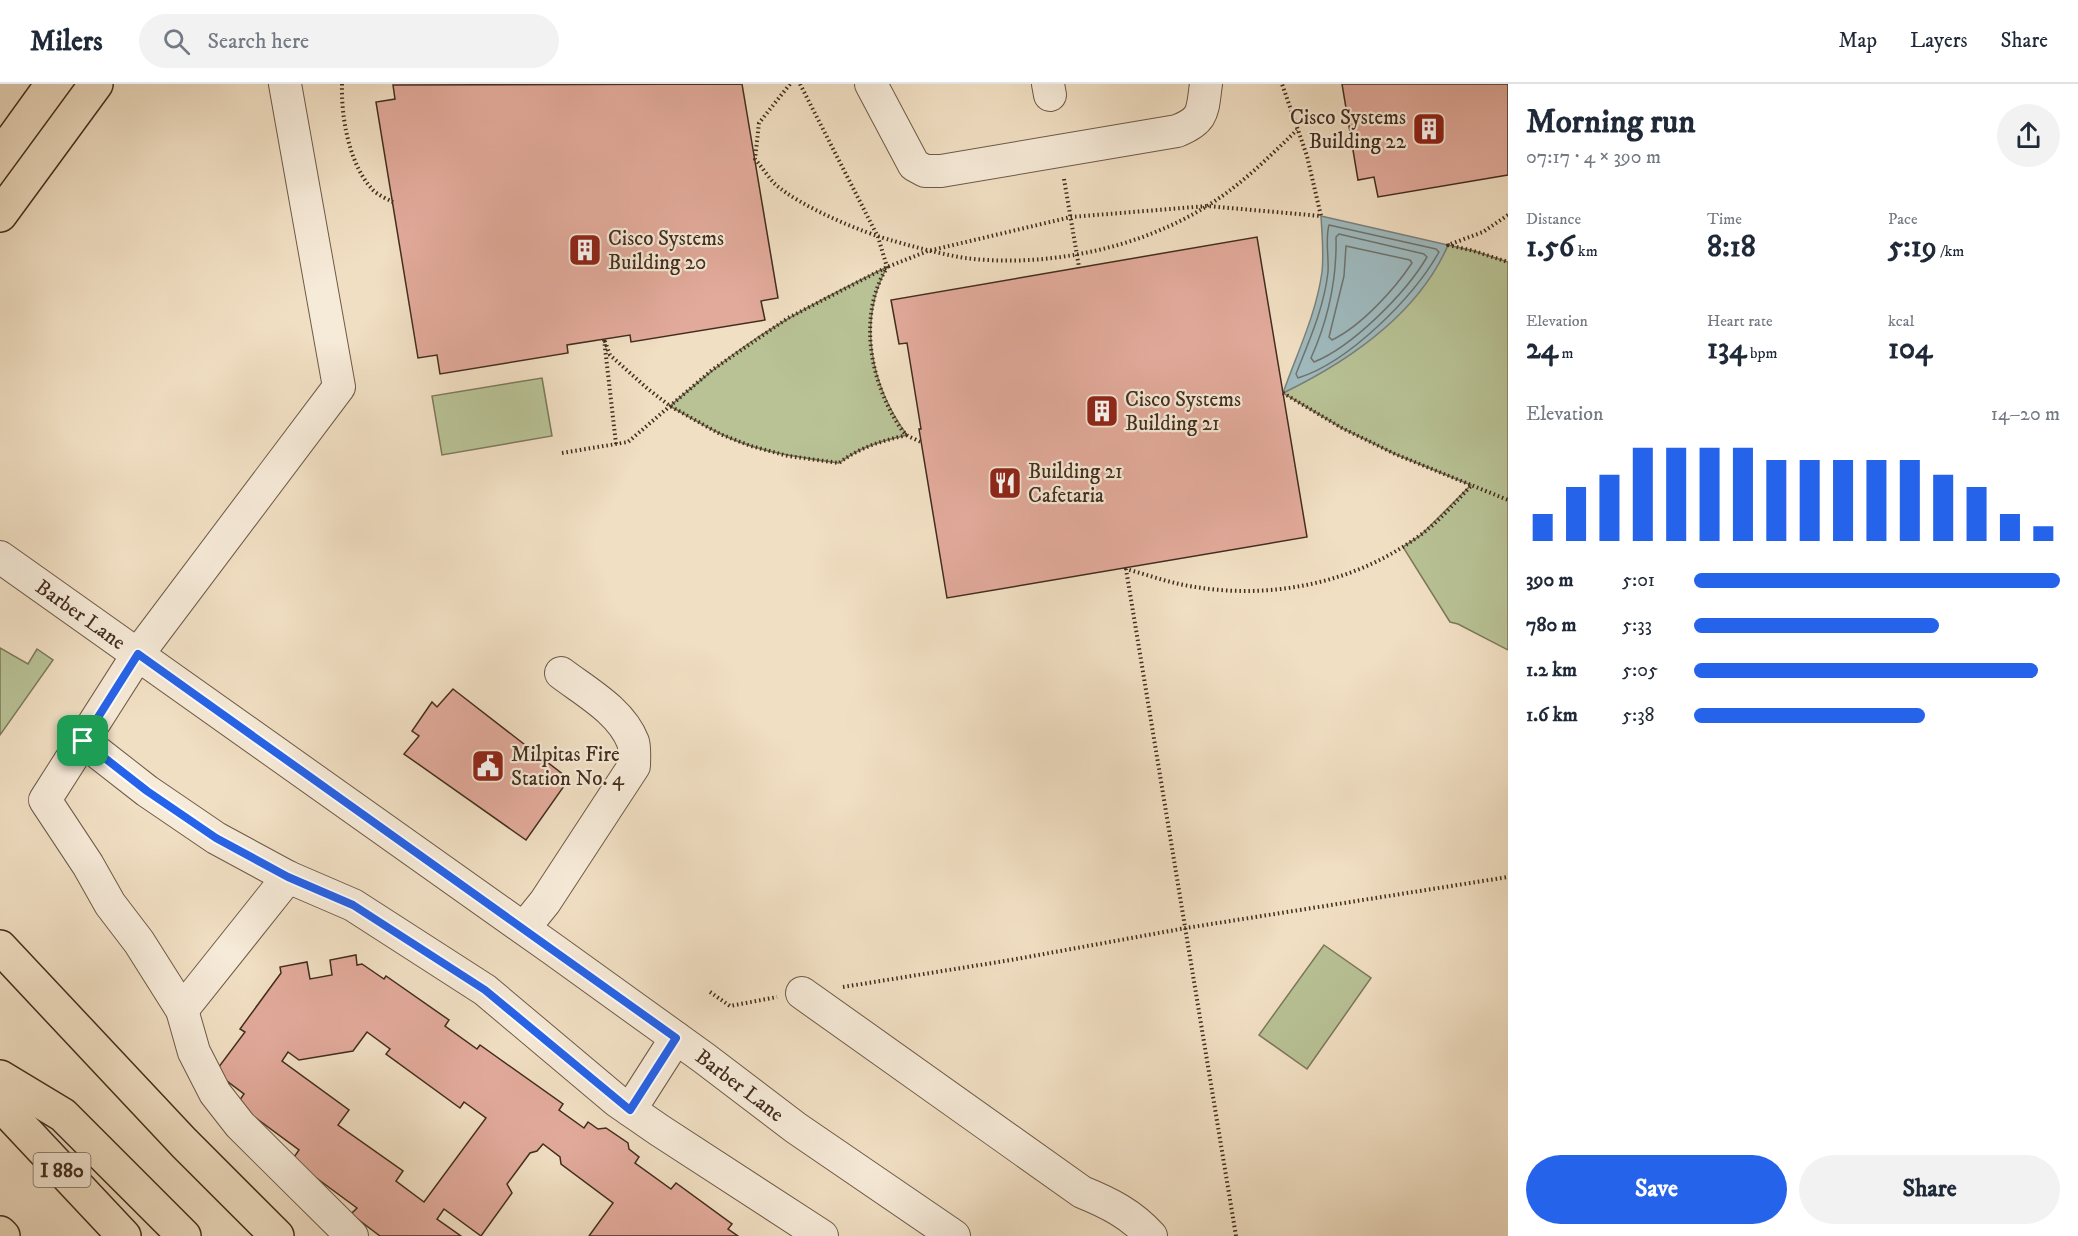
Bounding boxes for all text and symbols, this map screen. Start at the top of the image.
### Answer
search box [139,14,559,68]
text: Milers [30,24,103,59]
icon: search [160,25,193,58]
text: Search here [208,28,309,55]
text: Map [1838,28,1877,54]
text: Layers [1910,28,1968,54]
text: Share [2001,28,2048,54]
text: Morning run [1526,102,1695,143]
button: share [1997,104,2060,167]
place label: Cisco Systems Building 22 [1290,105,1407,155]
building icon: Cisco Systems Building 22 [1411,111,1447,147]
text: 07:17 · 4 × 390 m [1526,145,1661,170]
text: Distance [1526,209,1581,229]
text: Time [1707,209,1742,229]
text: Pace [1888,209,1918,229]
place label: Cisco Systems Building 20 [608,226,724,276]
text: 1.56 [1526,229,1574,266]
text: 8:18 [1707,229,1756,266]
text: 5:19 [1888,229,1937,266]
building icon: Cisco Systems Building 20 [567,232,603,268]
text: km [1574,241,1598,261]
text: /km [1937,241,1964,261]
text: Elevation [1526,311,1588,331]
text: Heart rate [1707,311,1773,331]
text: kcal [1888,311,1914,331]
text: 24 [1526,331,1558,368]
text: 134 [1707,331,1746,368]
text: 104 [1888,331,1932,368]
text: m [1558,343,1573,363]
text: bpm [1746,343,1777,363]
place label: Cisco Systems Building 21 [1125,387,1241,437]
building icon: Cisco Systems Building 21 [1084,393,1120,429]
text: Elevation [1526,402,1603,427]
text: 14–20 m [1991,402,2060,427]
place label: Building 21 Cafetaria [1028,459,1123,509]
restaurant icon: Building 21 Cafetaria [987,465,1023,501]
text: 390 m [1526,568,1574,593]
text: 5:01 [1622,568,1655,593]
street label: Barber Lane [30,574,131,656]
text: 780 m [1526,613,1577,638]
text: 5:33 [1622,613,1652,638]
text: 1.2 km [1526,658,1577,683]
text: 5:05 [1622,658,1658,683]
text: 1.6 km [1526,703,1578,728]
text: 5:38 [1622,703,1655,728]
pin [57,715,108,766]
icon: arrive [66,724,99,757]
place label: Milpitas Fire Station No. 4 [511,742,625,792]
public building icon: Milpitas Fire Station No. 4 [470,748,506,784]
street label: Barber Lane [690,1044,789,1128]
road number: I 880 [34,1153,90,1187]
button: Save [1526,1155,1787,1224]
button: Share [1799,1155,2060,1224]

